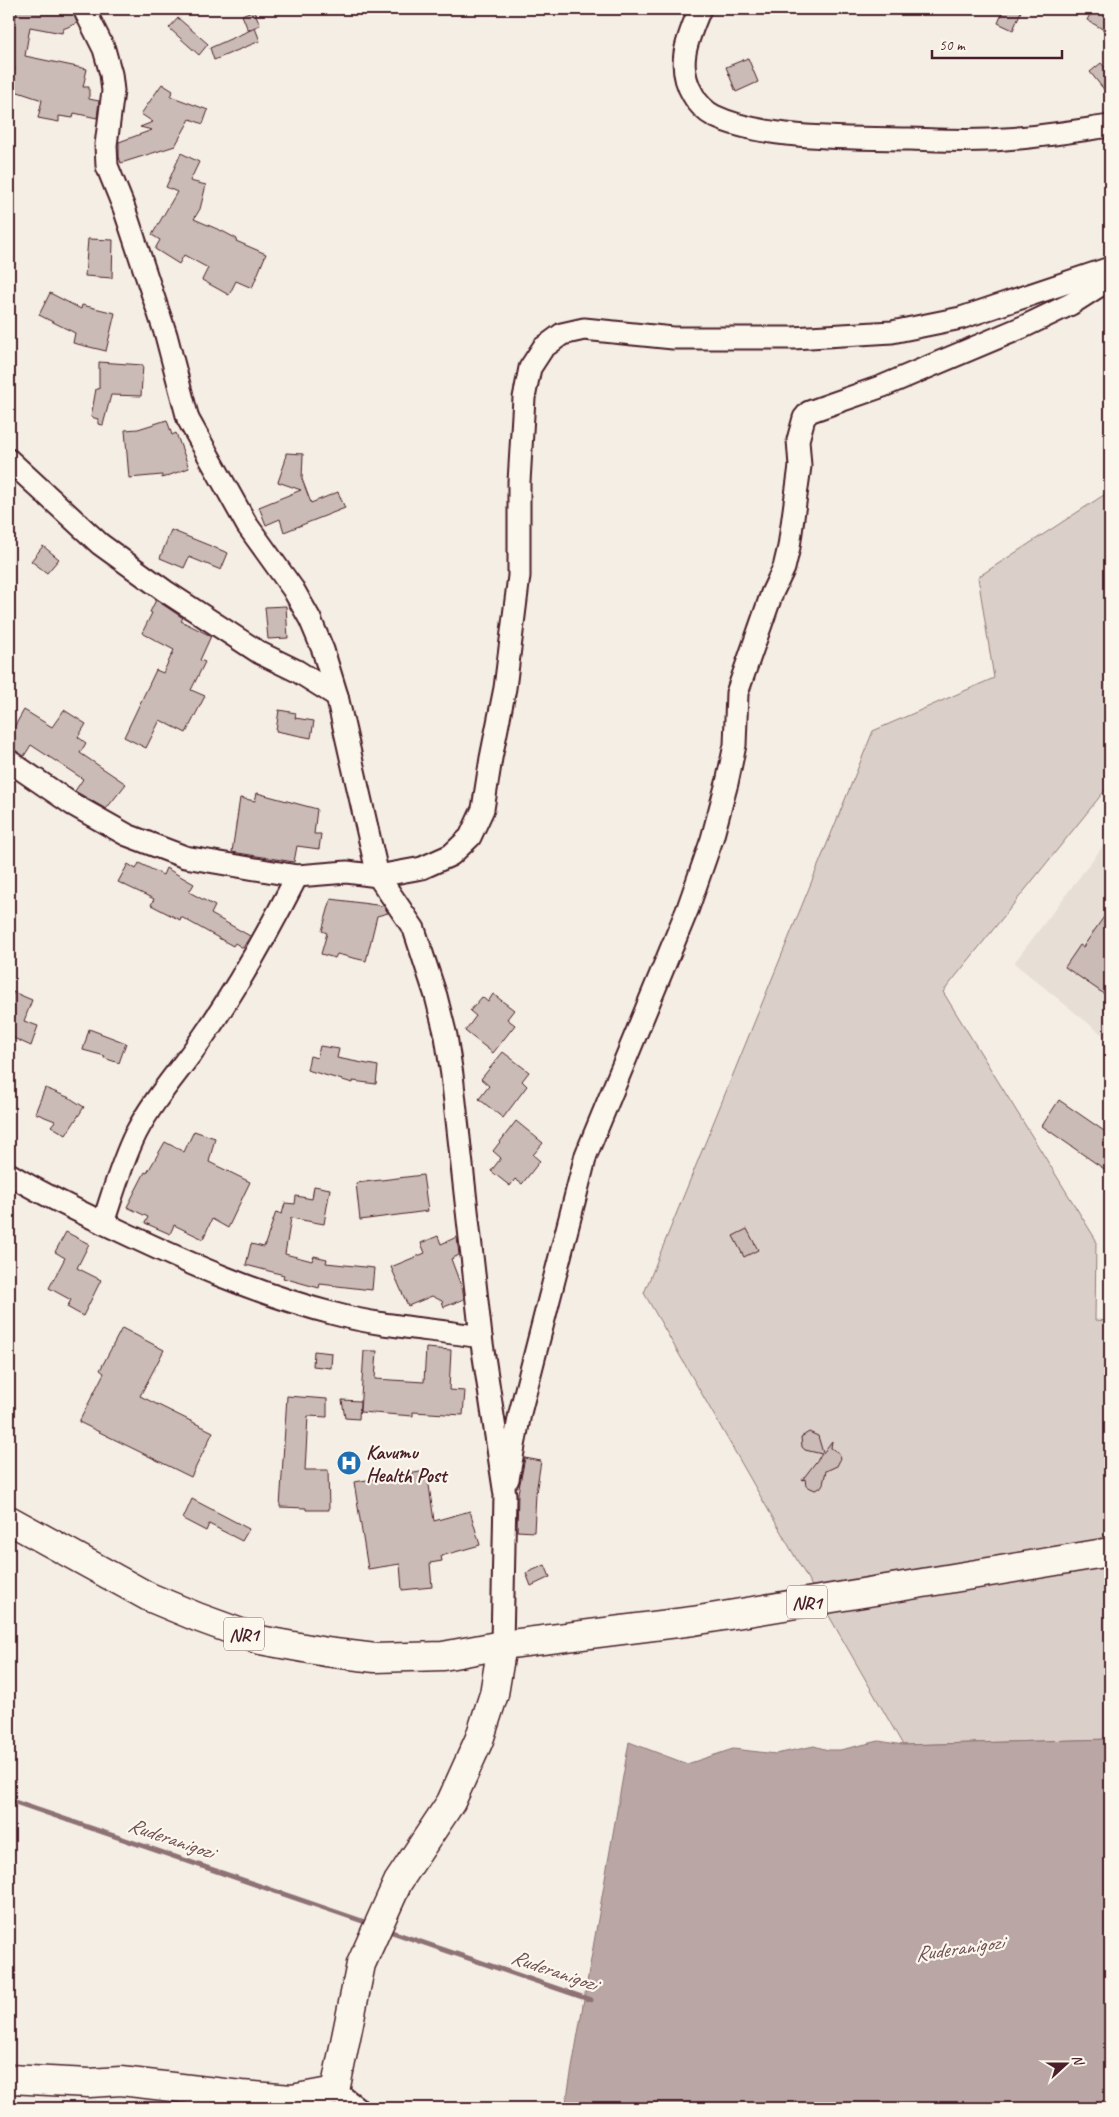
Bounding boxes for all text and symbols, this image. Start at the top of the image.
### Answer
scale bar [932,28,1062,60]
text: 50 m [939,36,966,55]
place label: Kavumu Health Post [366,1440,449,1488]
hospital icon: Kavumu Health Post [336,1450,362,1476]
road number: NR1 [787,1585,827,1618]
road number: NR1 [224,1618,264,1650]
water label: Ruderanigozi [125,1811,222,1866]
water label: Ruderanigozi [913,1928,1010,1967]
water label: Ruderanigozi [508,1943,605,1998]
north arrow [1042,2040,1092,2090]
text: N [1068,2052,1088,2069]

